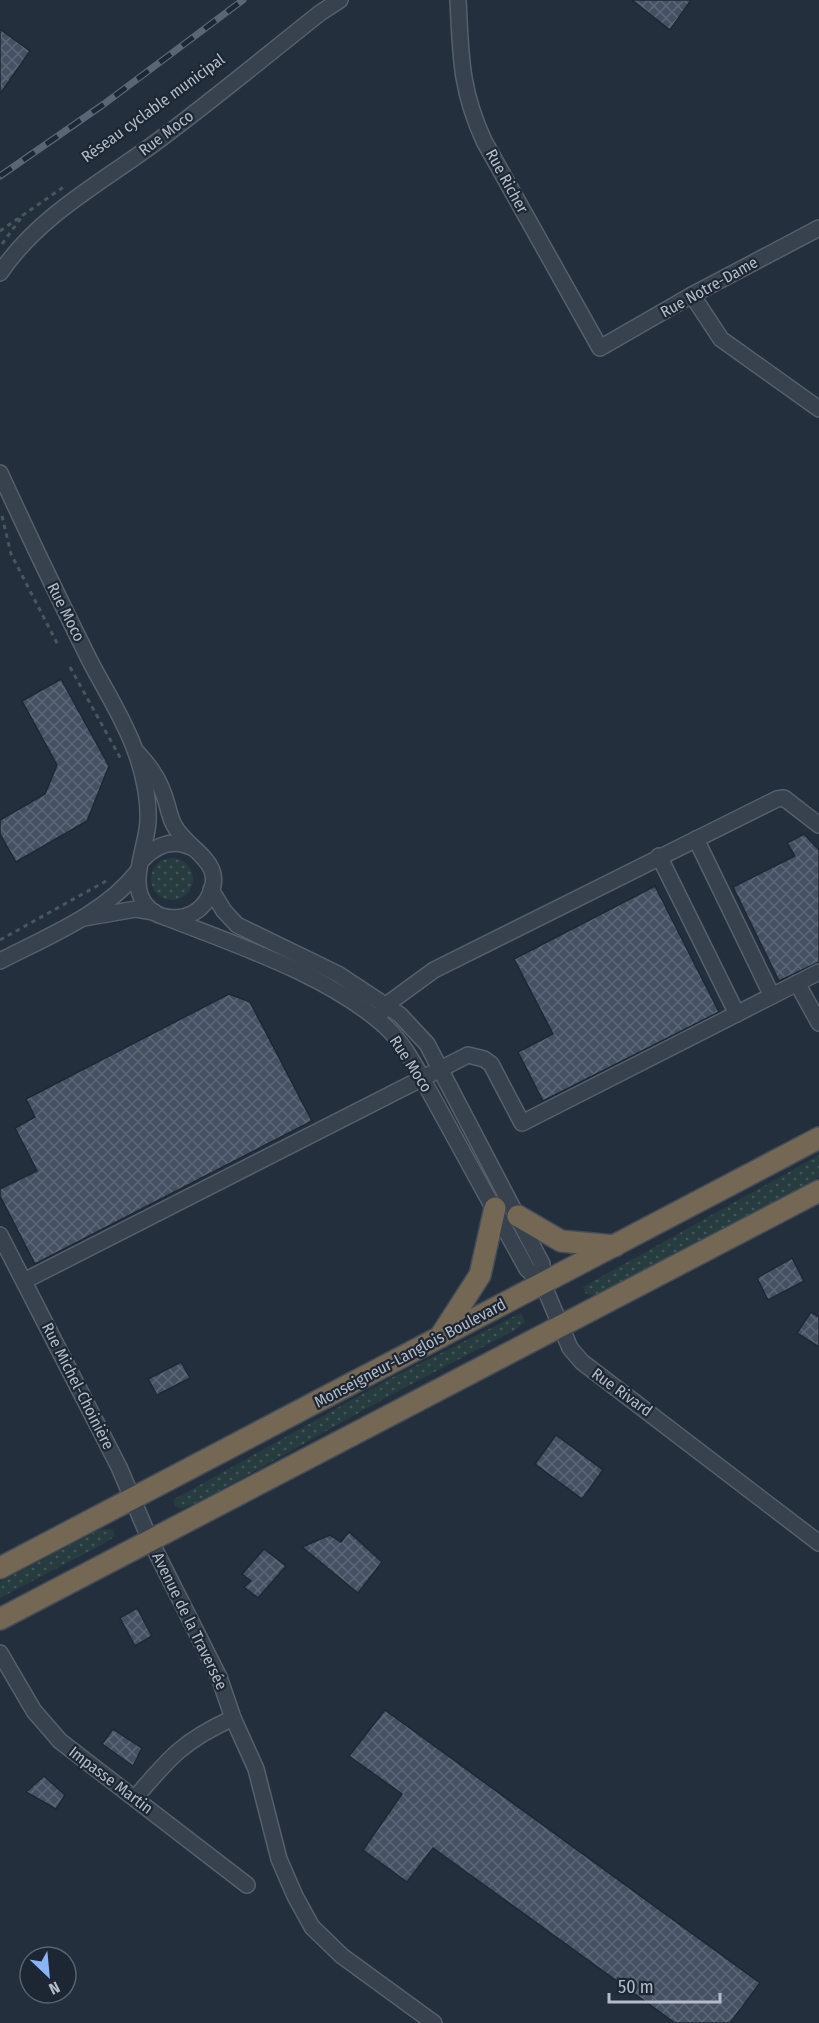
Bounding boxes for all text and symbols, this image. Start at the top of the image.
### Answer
street label: Réseau cyclable municipal [78,50,228,166]
street label: Rue Moco [135,106,197,160]
street label: Rue Richer [482,146,533,217]
street label: Rue Notre-Dame [657,252,761,322]
street label: Rue Moco [43,579,89,645]
street label: Rue Moco [386,1032,436,1096]
street label: Monseigneur-Langlois Boulevard [311,1294,509,1412]
street label: Rue Michel-Choinière [38,1320,118,1453]
street label: Rue Rivard [588,1364,656,1420]
street label: Avenue de la Traversée [148,1549,232,1693]
street label: Impasse Martin [65,1742,157,1818]
north arrow [18,1945,78,2005]
scale bar [609,1966,720,2004]
text: 50 m [618,1976,654,1998]
text: N [46,1977,63,1999]

